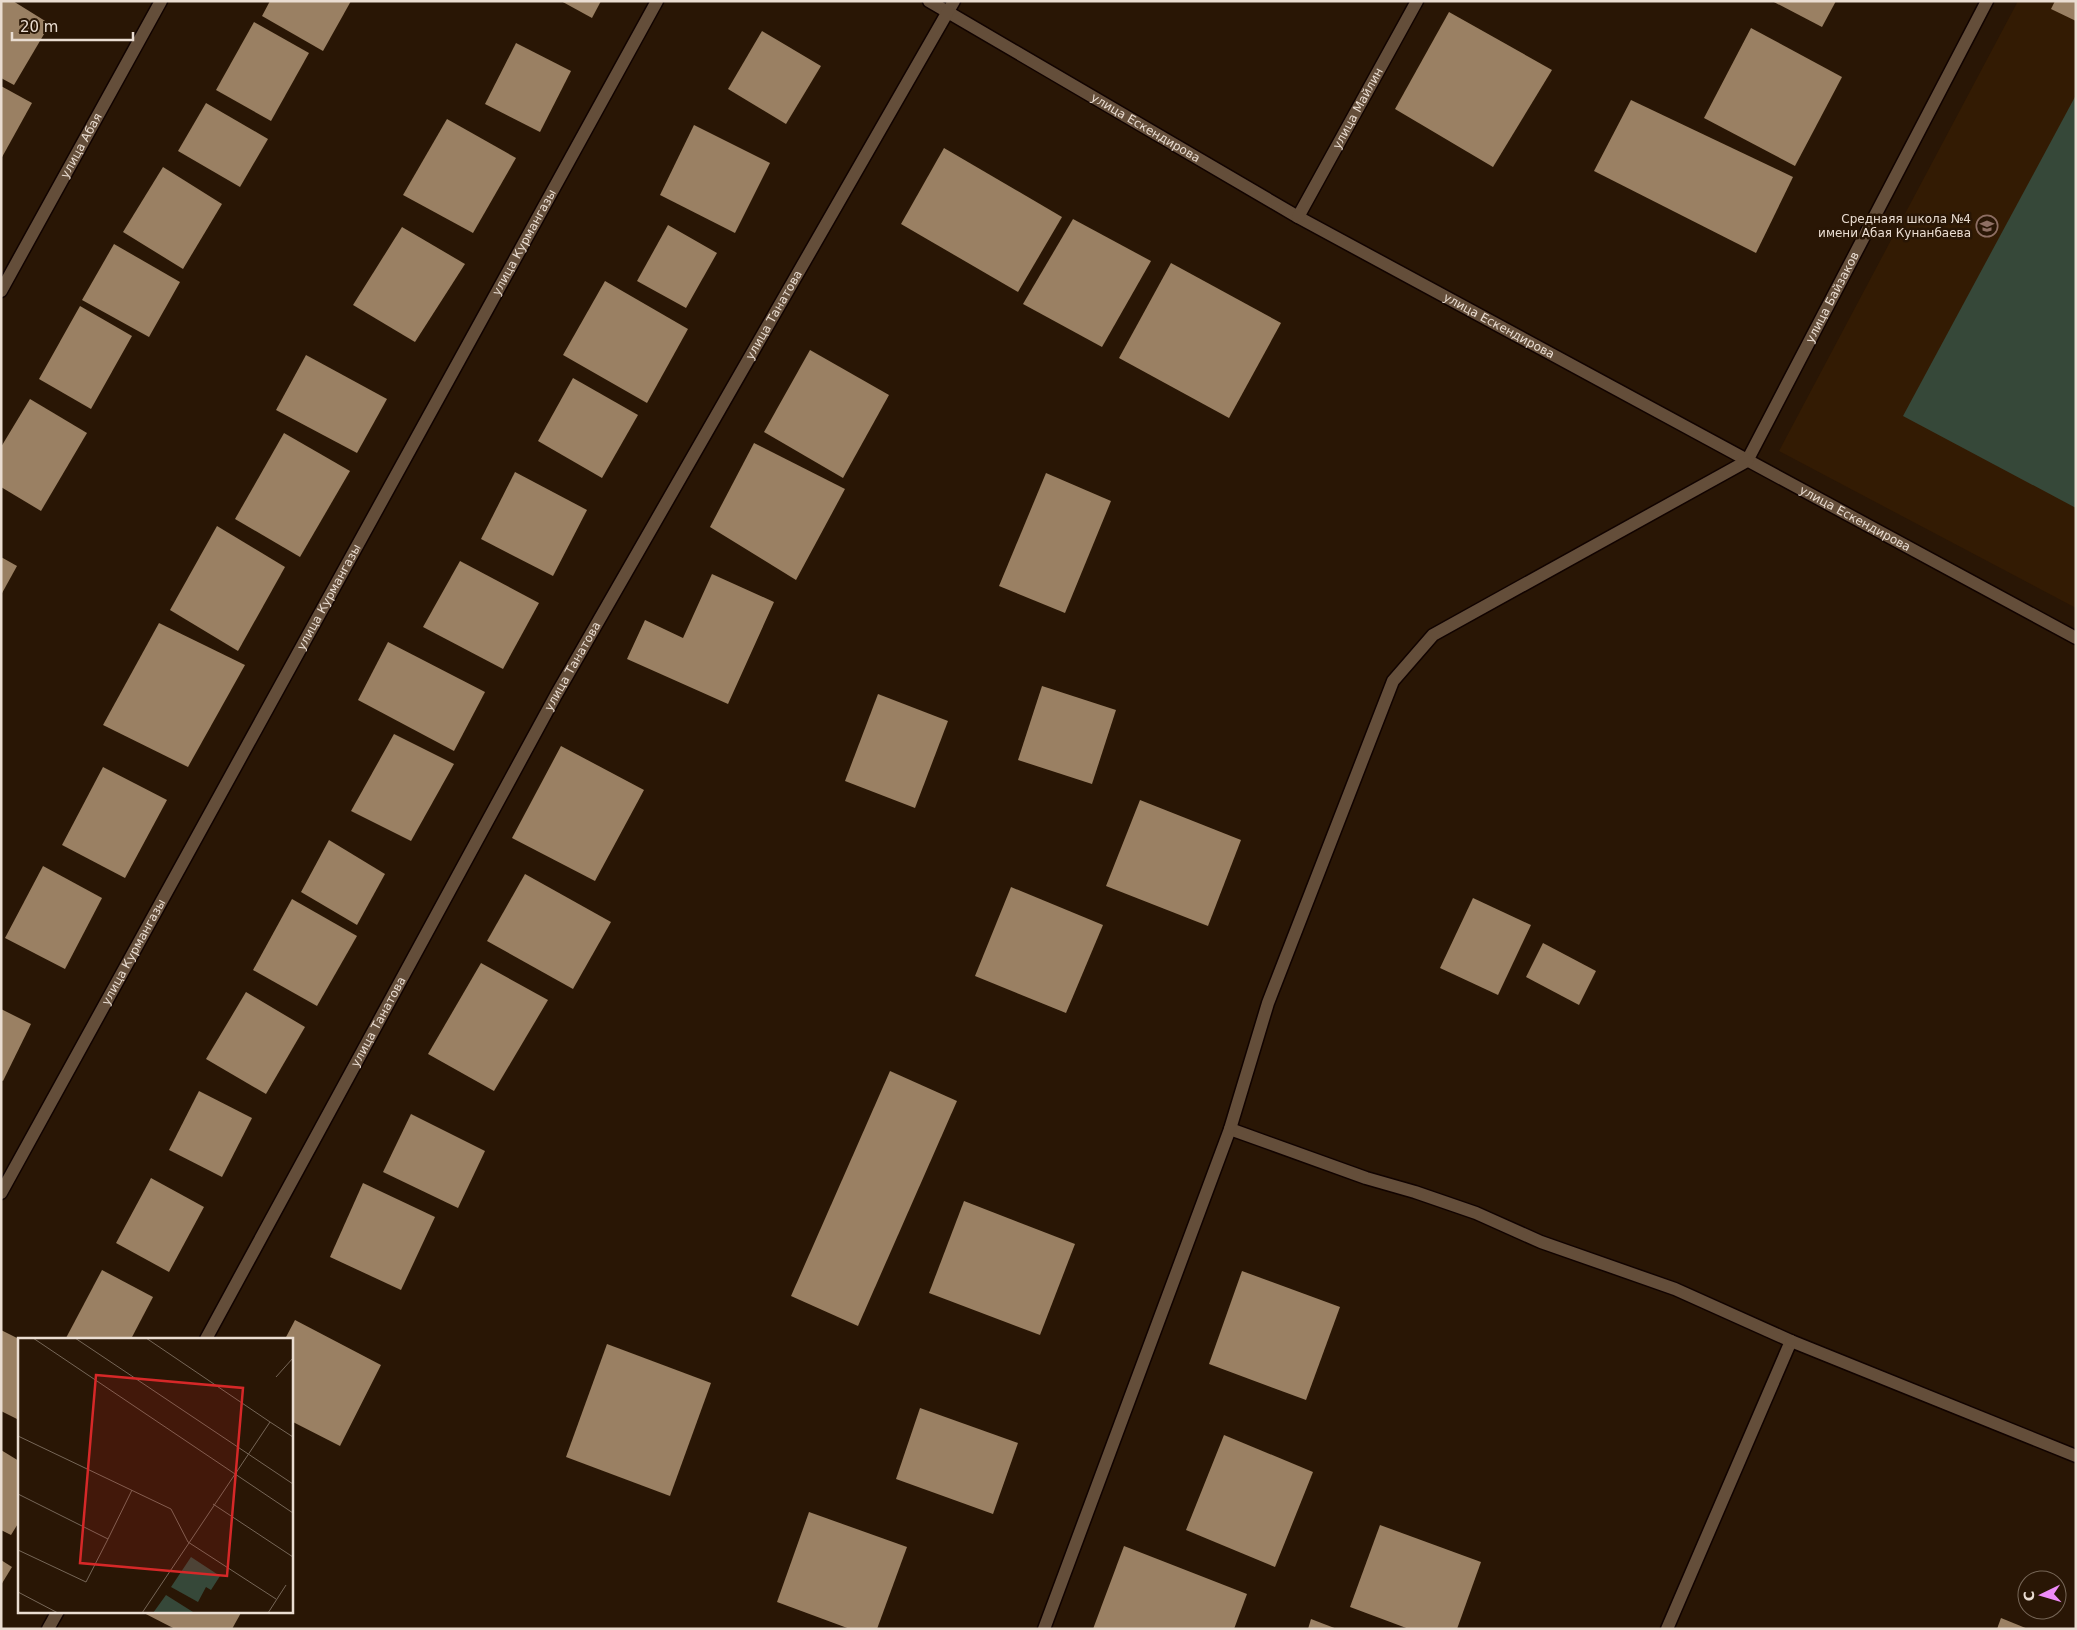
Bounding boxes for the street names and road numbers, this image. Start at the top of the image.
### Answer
street label: улица Майлин [1330,65,1386,152]
street label: улица Ескендирова [1088,90,1203,165]
street label: улица Абая [58,111,105,181]
street label: улица Курмангазы [489,187,559,298]
street label: улица Байзаков [1803,249,1862,345]
street label: улица Танатова [743,268,805,362]
street label: улица Ескендирова [1441,290,1557,361]
street label: улица Ескендирова [1797,483,1913,554]
street label: улица Курмангазы [294,542,364,653]
street label: улица Танатова [542,619,604,714]
street label: улица Курмангазы [99,897,168,1008]
street label: улица Танатова [348,974,409,1069]

